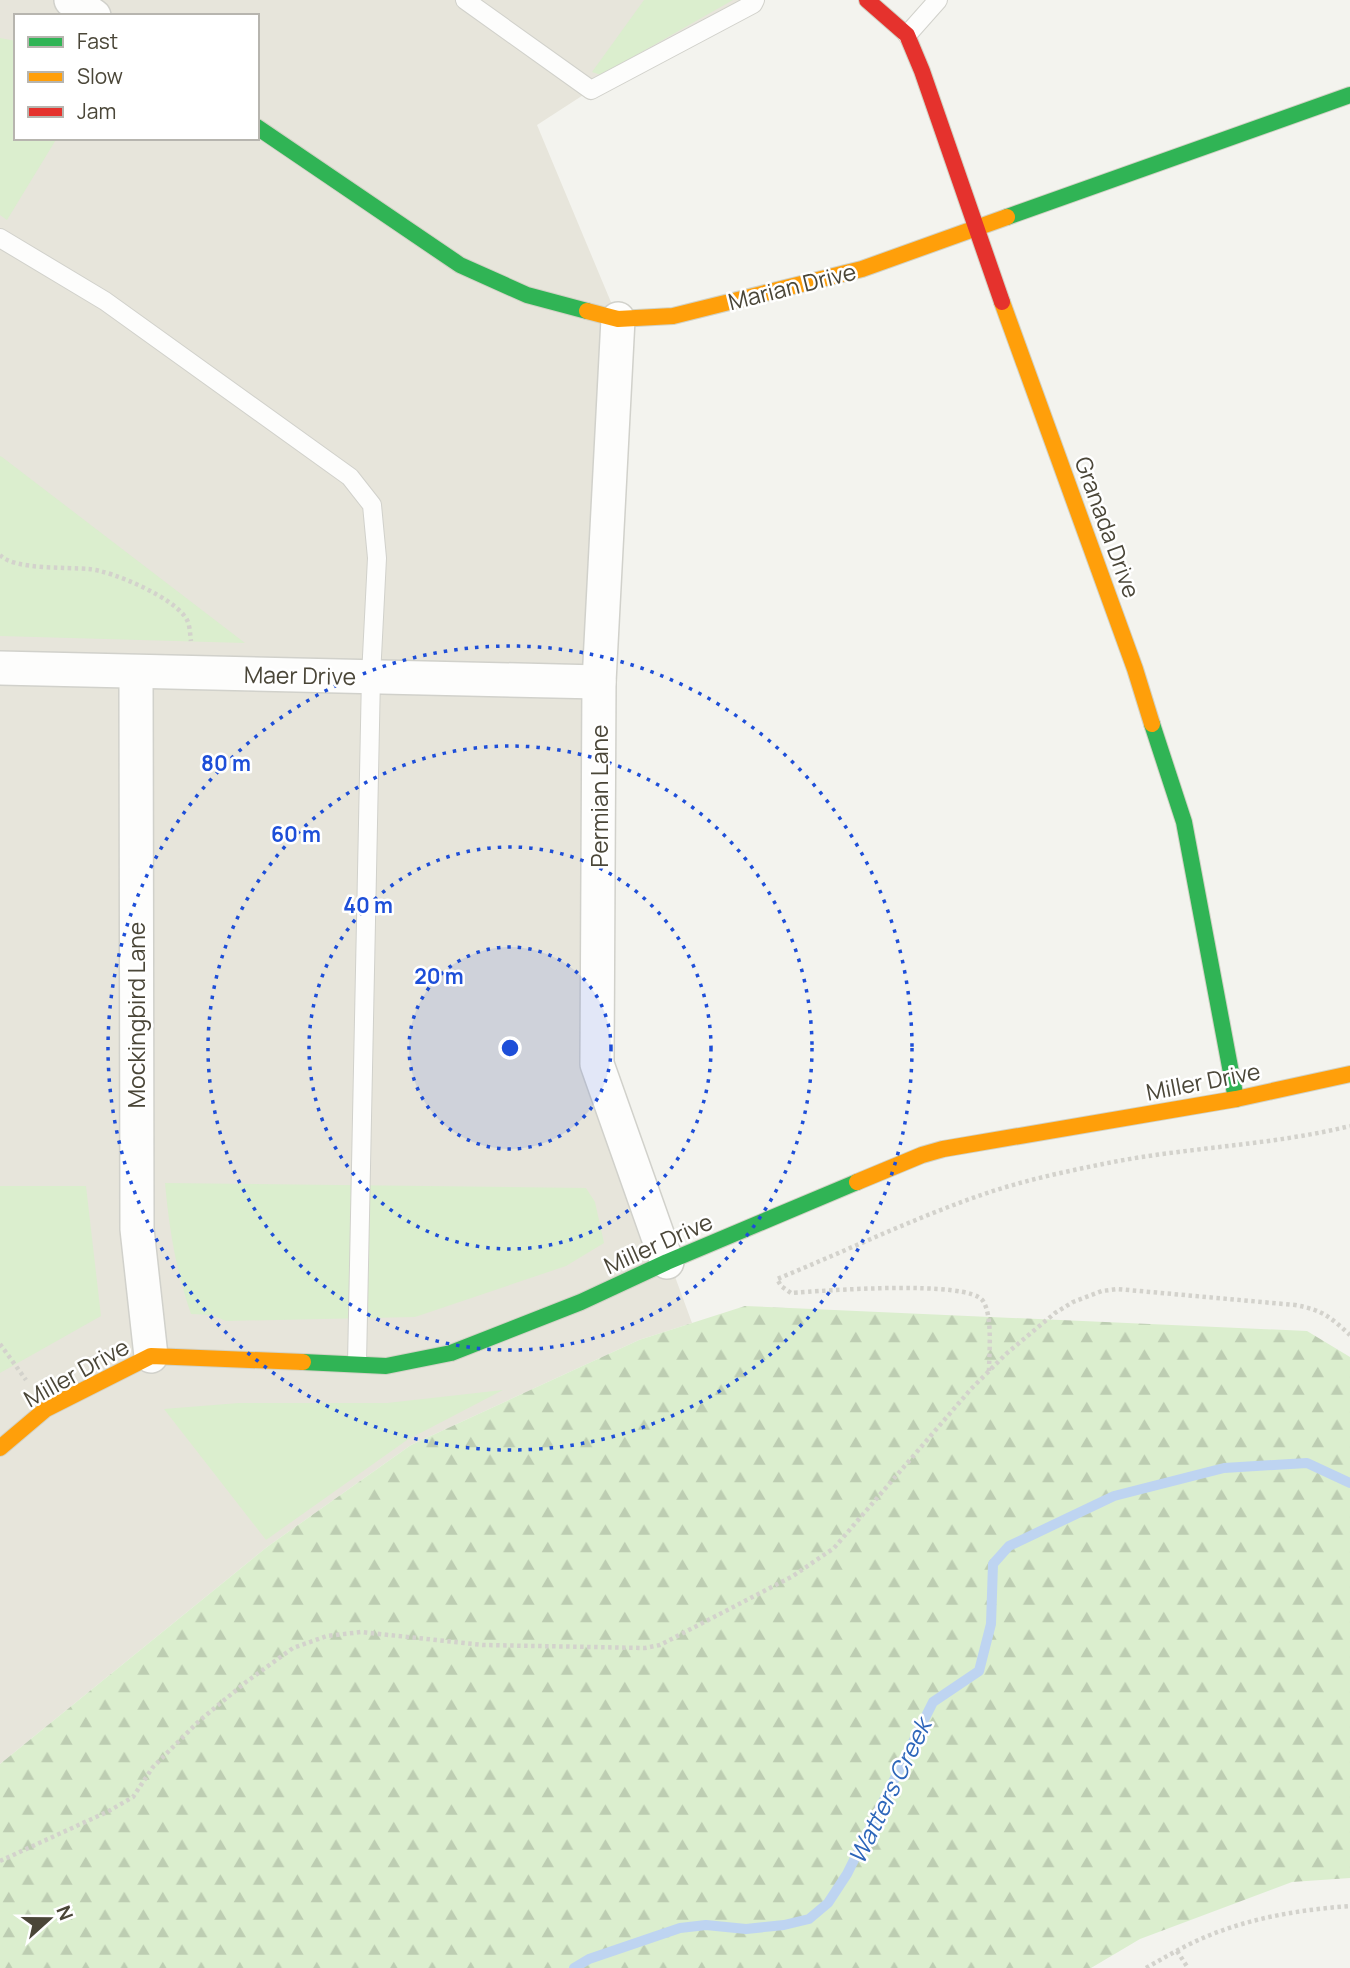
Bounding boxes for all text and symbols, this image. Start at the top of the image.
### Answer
legend [14,14,259,140]
text: Fast [77,27,118,55]
text: Slow [77,62,123,90]
text: Jam [77,97,116,125]
street label: Marian Drive [725,255,859,317]
street label: Granada Drive [1068,452,1148,602]
street label: Maer Drive [244,658,356,692]
street label: Permian Lane [583,724,615,868]
text: 80 m [201,749,251,777]
text: 60 m [271,820,321,848]
text: 40 m [343,891,393,919]
street label: Mockingbird Lane [120,922,152,1108]
text: 20 m [414,962,464,990]
centre of rings [498,1036,522,1060]
street label: Miller Drive [1143,1054,1263,1108]
street label: Miller Drive [599,1205,717,1281]
street label: Miller Drive [18,1330,134,1414]
water label: Watters Creek [840,1710,940,1869]
north arrow [14,1884,84,1954]
text: N [50,1902,79,1924]

